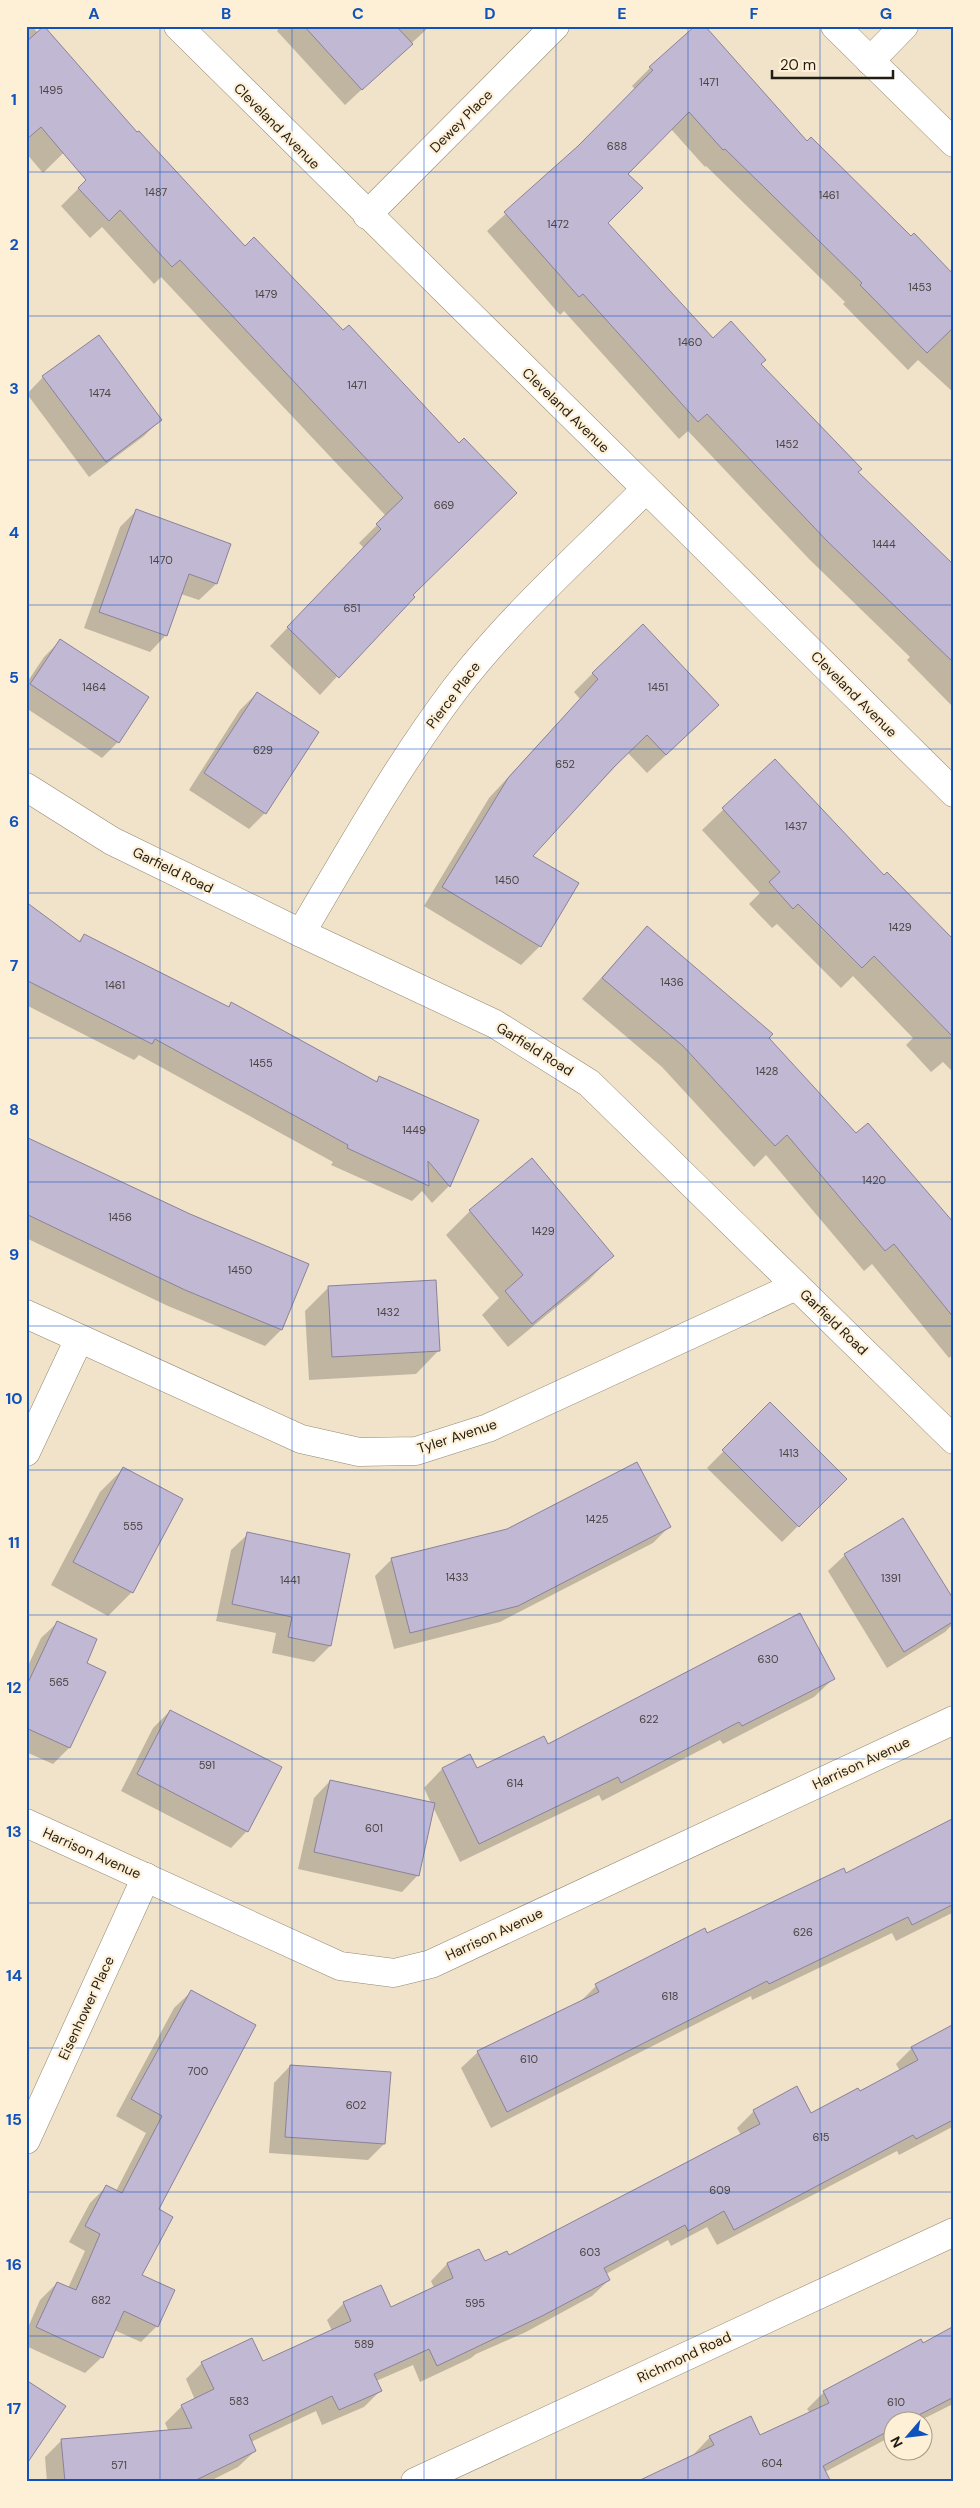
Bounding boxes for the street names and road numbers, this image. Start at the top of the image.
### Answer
street label: Cleveland Avenue [230,79,324,173]
street label: Dewey Place [426,86,496,156]
street label: Cleveland Avenue [519,364,614,456]
street label: Cleveland Avenue [807,647,901,741]
street label: Pierce Place [422,658,484,732]
street label: Garfield Road [130,843,216,897]
street label: Garfield Road [493,1018,577,1080]
street label: Garfield Road [796,1285,872,1359]
street label: Tyler Avenue [415,1415,499,1457]
street label: Harrison Avenue [809,1733,913,1793]
street label: Harrison Avenue [40,1823,144,1883]
street label: Harrison Avenue [442,1904,546,1964]
street label: Eisenhower Place [54,1953,118,2063]
street label: Richmond Road [634,2327,734,2387]

